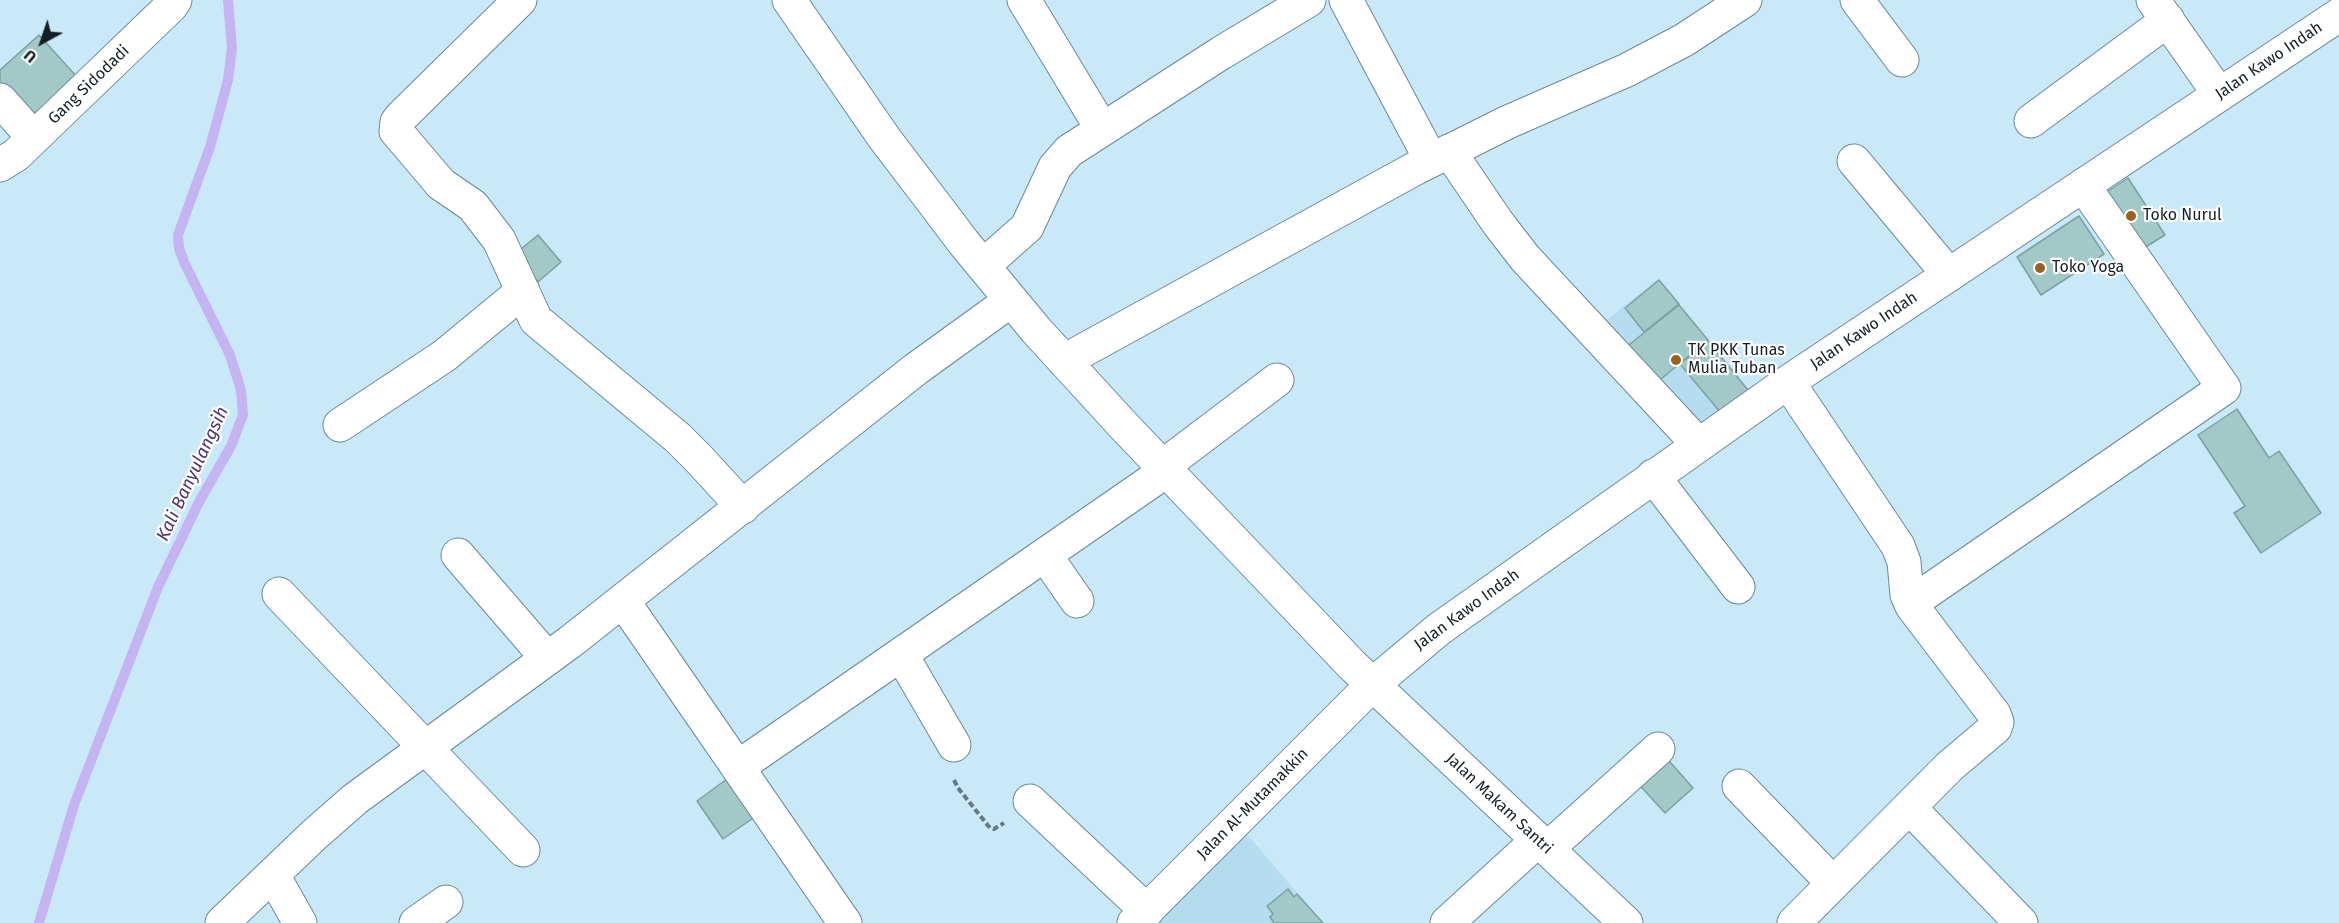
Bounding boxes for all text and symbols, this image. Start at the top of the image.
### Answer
north arrow [12,12,72,72]
street label: Jalan Kawo Indah [2212,18,2326,104]
street label: Gang Sidodadi [44,42,134,128]
text: U [20,46,40,67]
place label: Toko Nurul [2143,206,2222,226]
marker: Toko Nurul [2124,209,2138,223]
place label: Toko Yoga [2052,258,2124,278]
marker: Toko Yoga [2033,261,2047,275]
street label: Jalan Kawo Indah [1807,288,1921,374]
place label: TK PKK Tunas Mulia Tuban [1688,341,1785,379]
marker: TK PKK Tunas Mulia Tuban [1669,353,1683,367]
water label: Kali Banyulangsih [152,403,234,545]
street label: Jalan Kawo Indah [1411,565,1523,655]
street label: Jalan Al-Mutamakkin [1193,744,1313,864]
street label: Jalan Makam Santri [1441,749,1557,859]

